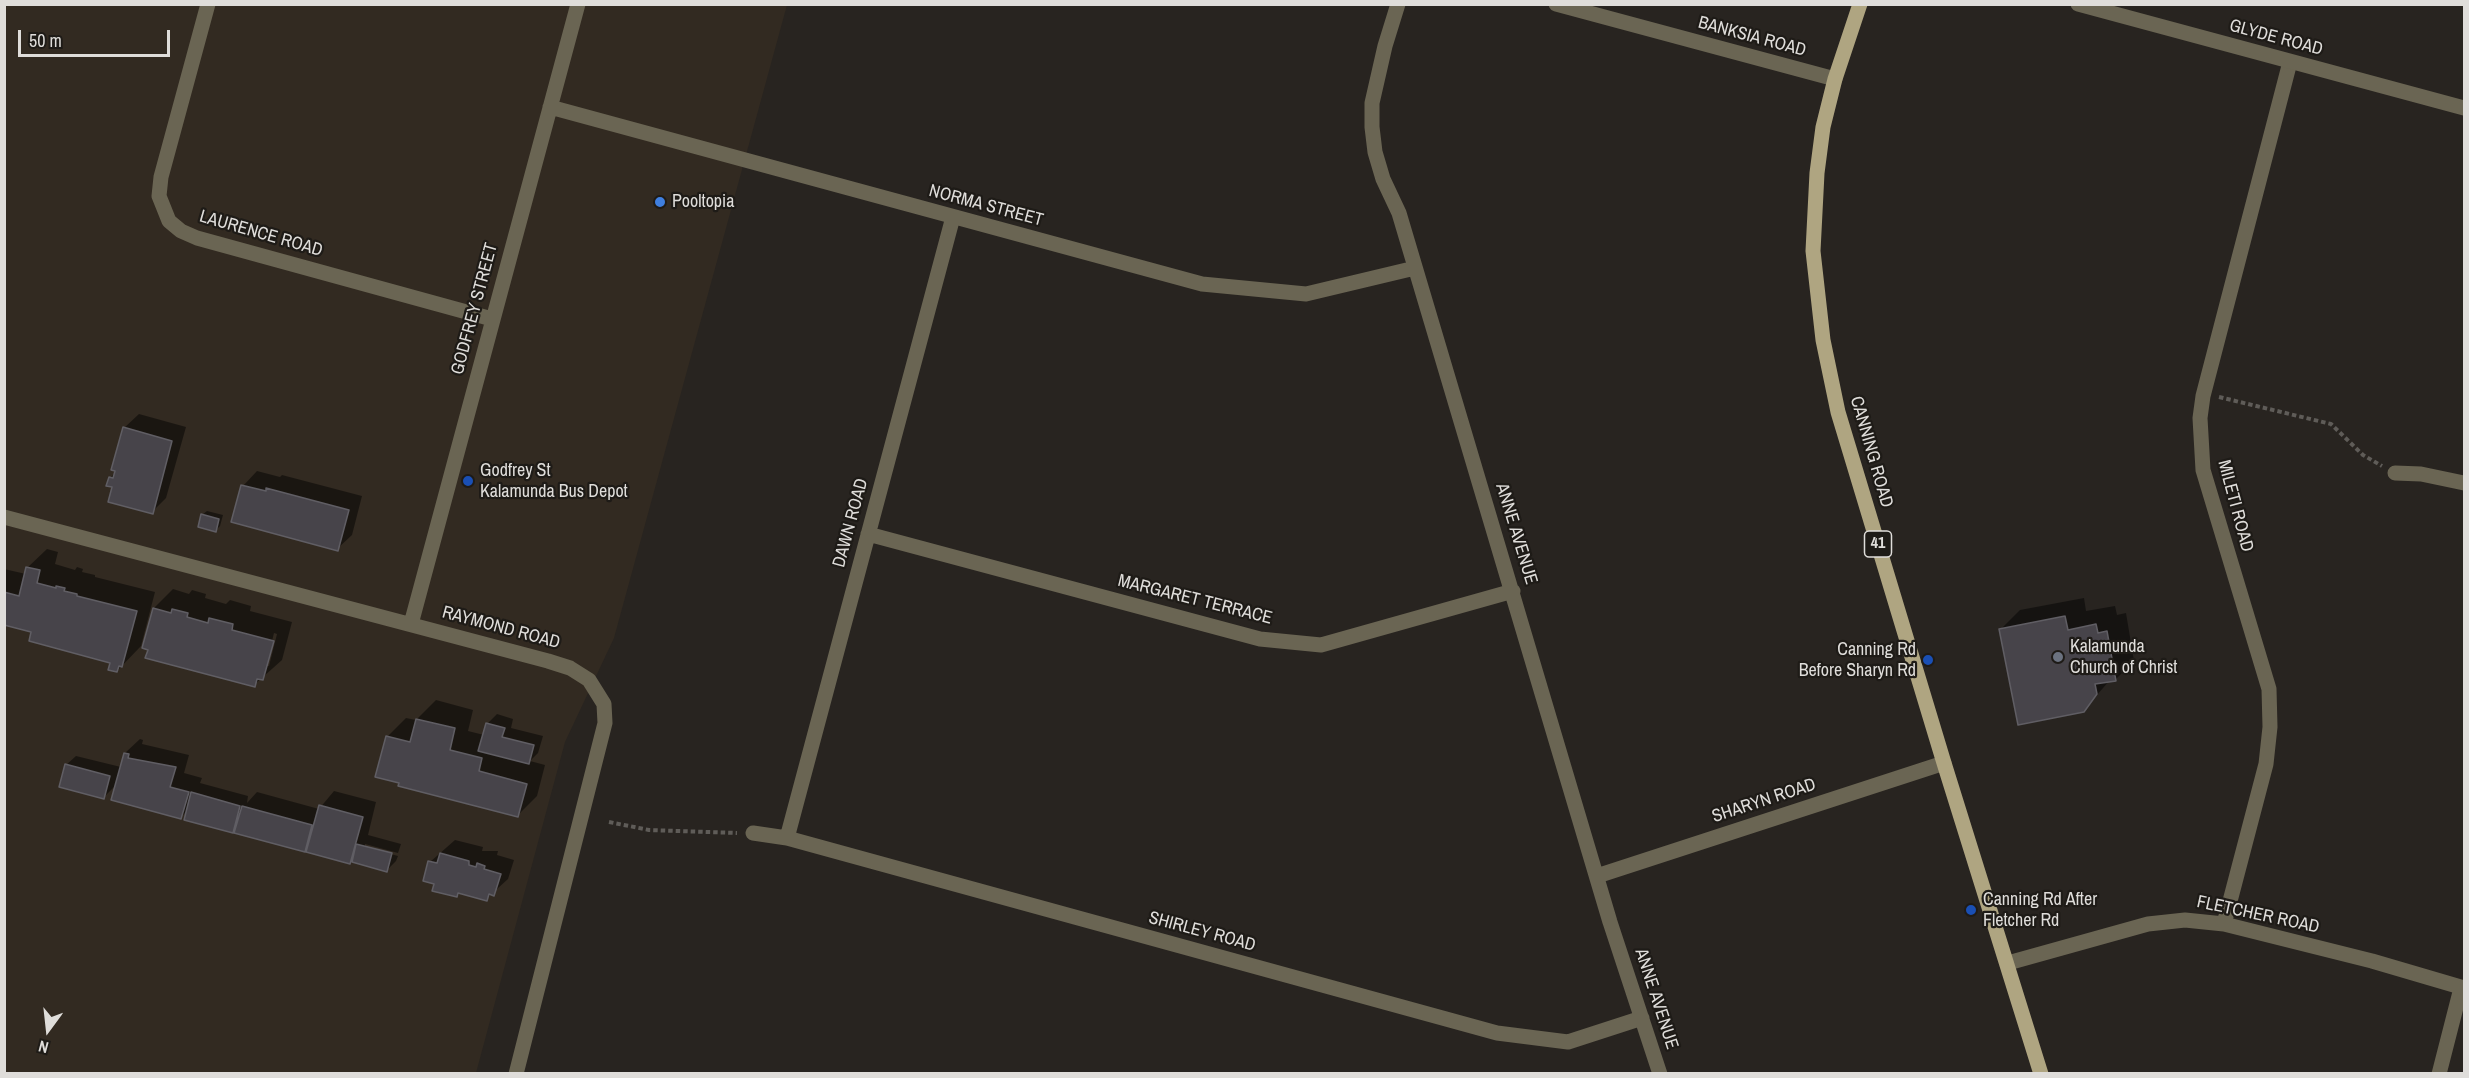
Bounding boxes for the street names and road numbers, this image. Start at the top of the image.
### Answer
street label: BANKSIA ROAD [1696,12,1808,62]
street label: GLYDE ROAD [2227,15,2325,61]
street label: NORMA STREET [927,180,1045,232]
street label: LAURENCE ROAD [197,206,325,262]
street label: GODFREY STREET [447,241,503,377]
street label: CANNING ROAD [1845,394,1897,510]
street label: MILETI ROAD [2212,458,2258,554]
street label: DAWN ROAD [829,476,873,570]
street label: ANNE AVENUE [1490,481,1542,587]
road number: 41 [1864,531,1892,557]
street label: MARGARET TERRACE [1116,570,1274,630]
street label: RAYMOND ROAD [440,602,562,654]
street label: SHARYN ROAD [1709,774,1819,828]
street label: FLETCHER ROAD [2195,891,2321,939]
street label: SHIRLEY ROAD [1146,907,1258,957]
street label: ANNE AVENUE [1630,946,1682,1052]

